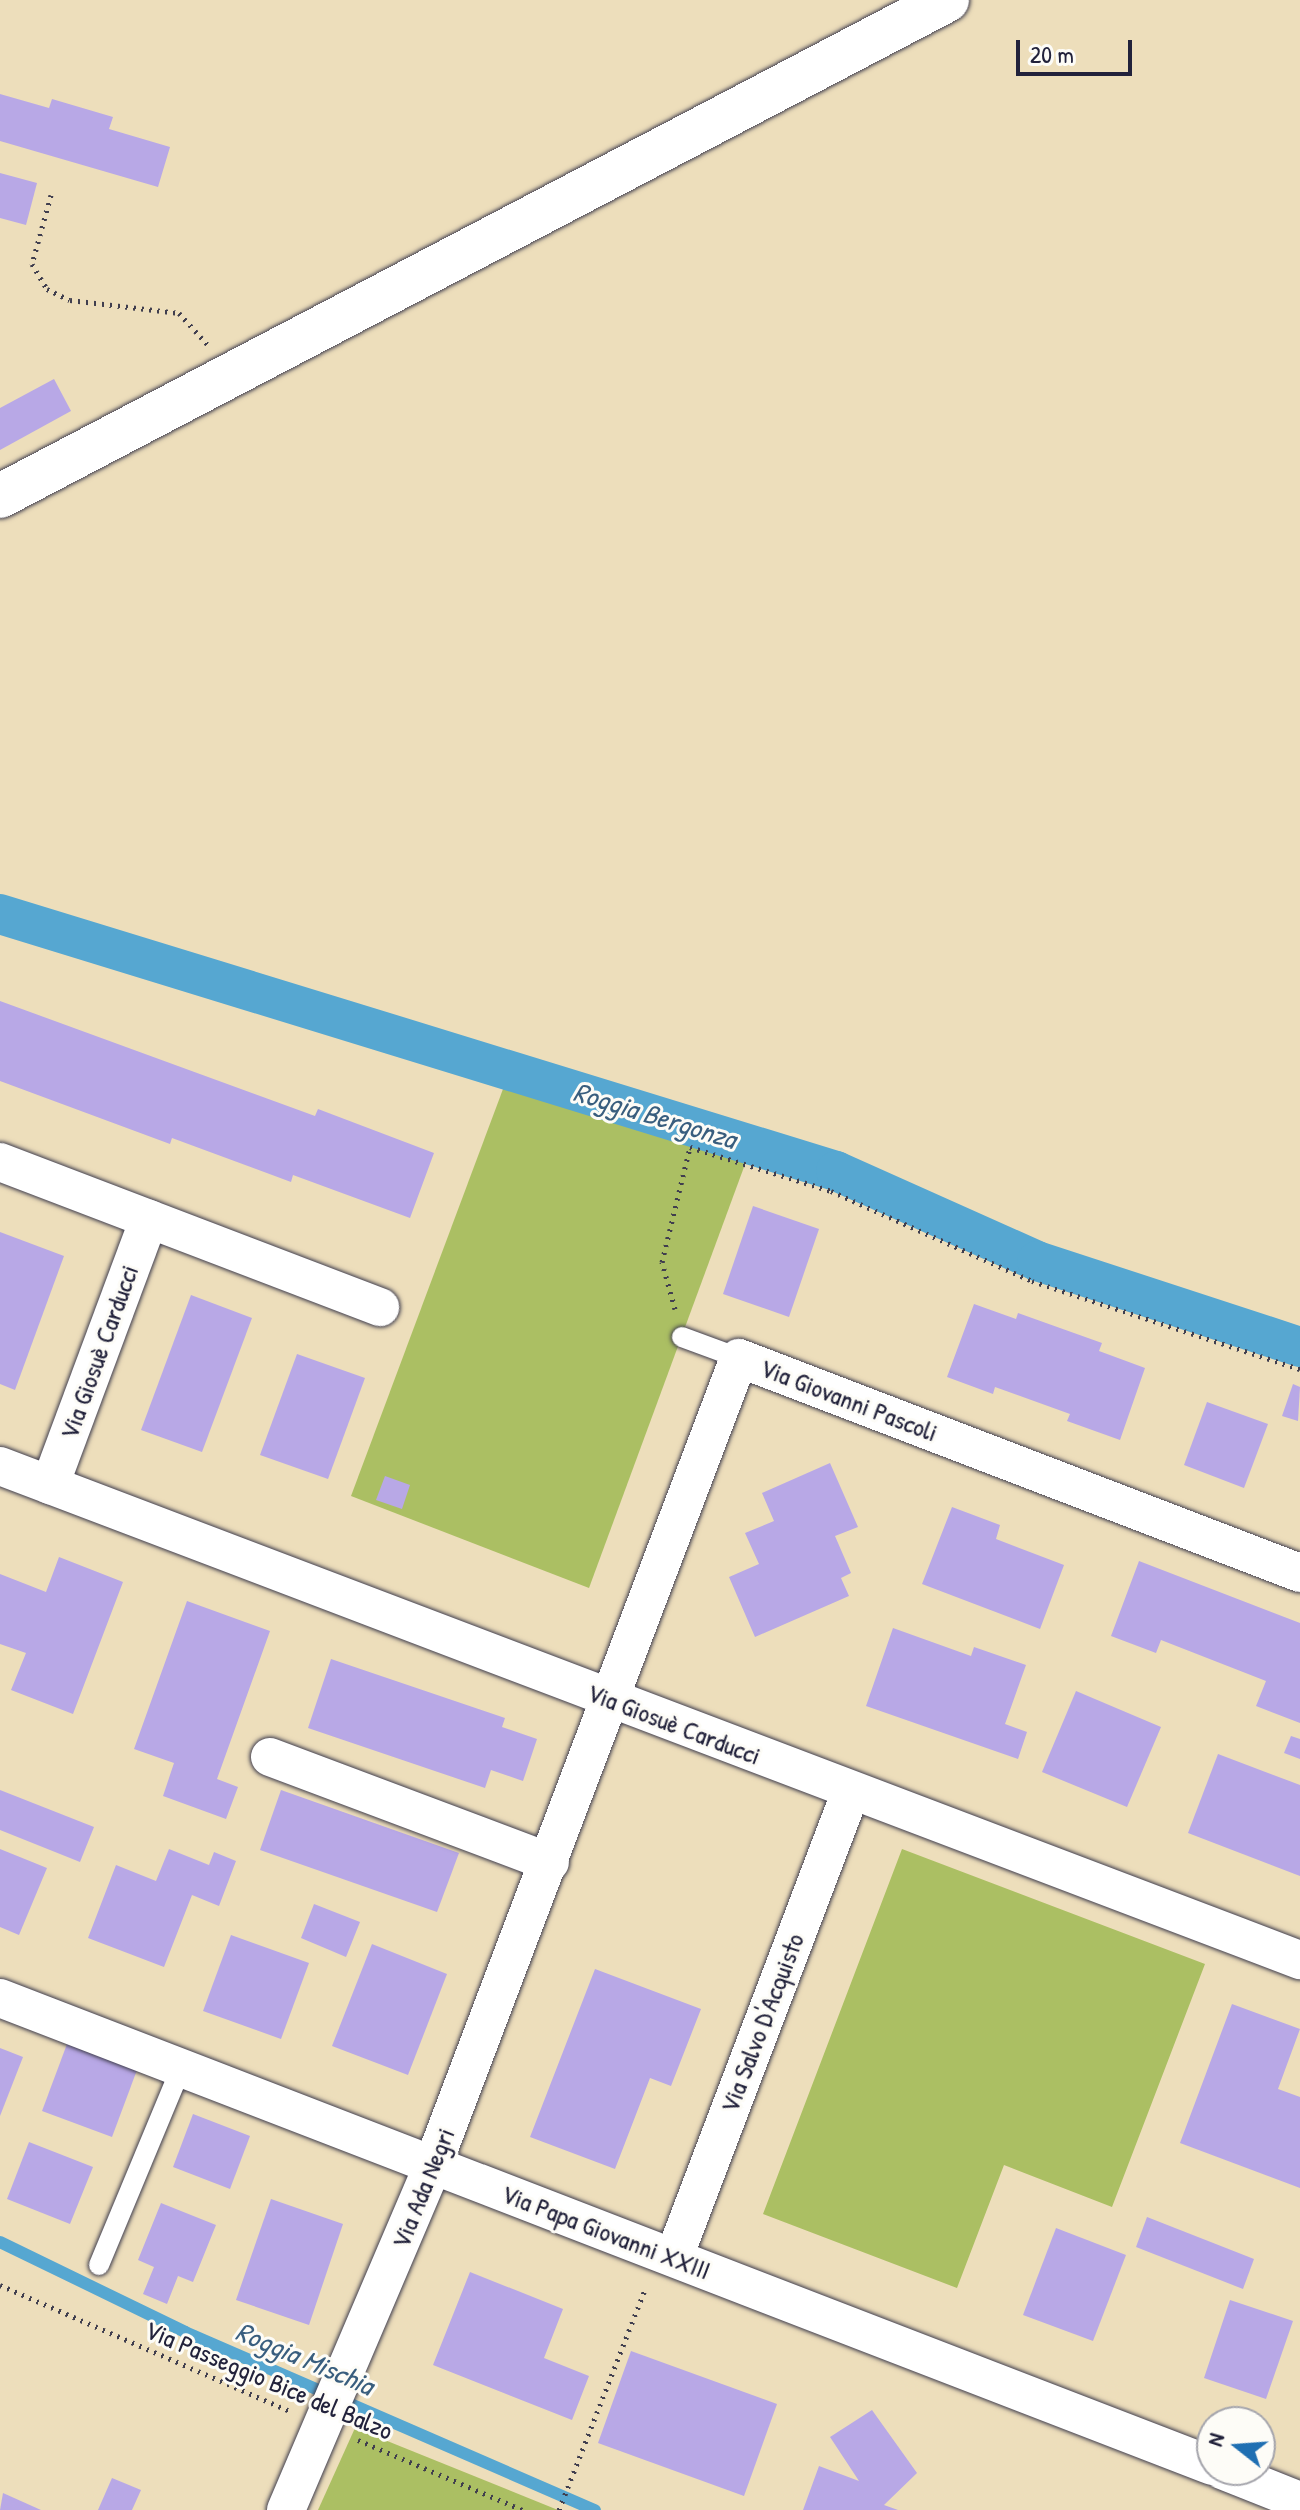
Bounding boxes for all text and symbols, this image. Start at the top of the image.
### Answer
scale bar [1020,24,1136,74]
text: 20 m [1030,38,1074,70]
water label: Roggia Bergonza [570,1074,740,1156]
street label: Via Giosuè Carducci [53,1261,145,1443]
street label: Via Giovanni Pascoli [756,1352,942,1448]
street label: Via Giosuè Carducci [583,1677,765,1771]
street label: Via Salvo D'Acquisto [713,1929,811,2117]
street label: Via Ada Negri [385,2123,461,2253]
street label: Via Papa Giovanni XXIII [497,2178,715,2286]
street label: Via Passeggio Bice del Balzo [141,2314,397,2446]
water label: Roggia Mischia [231,2314,379,2402]
north arrow [1196,2406,1276,2486]
text: N [1199,2430,1231,2450]

